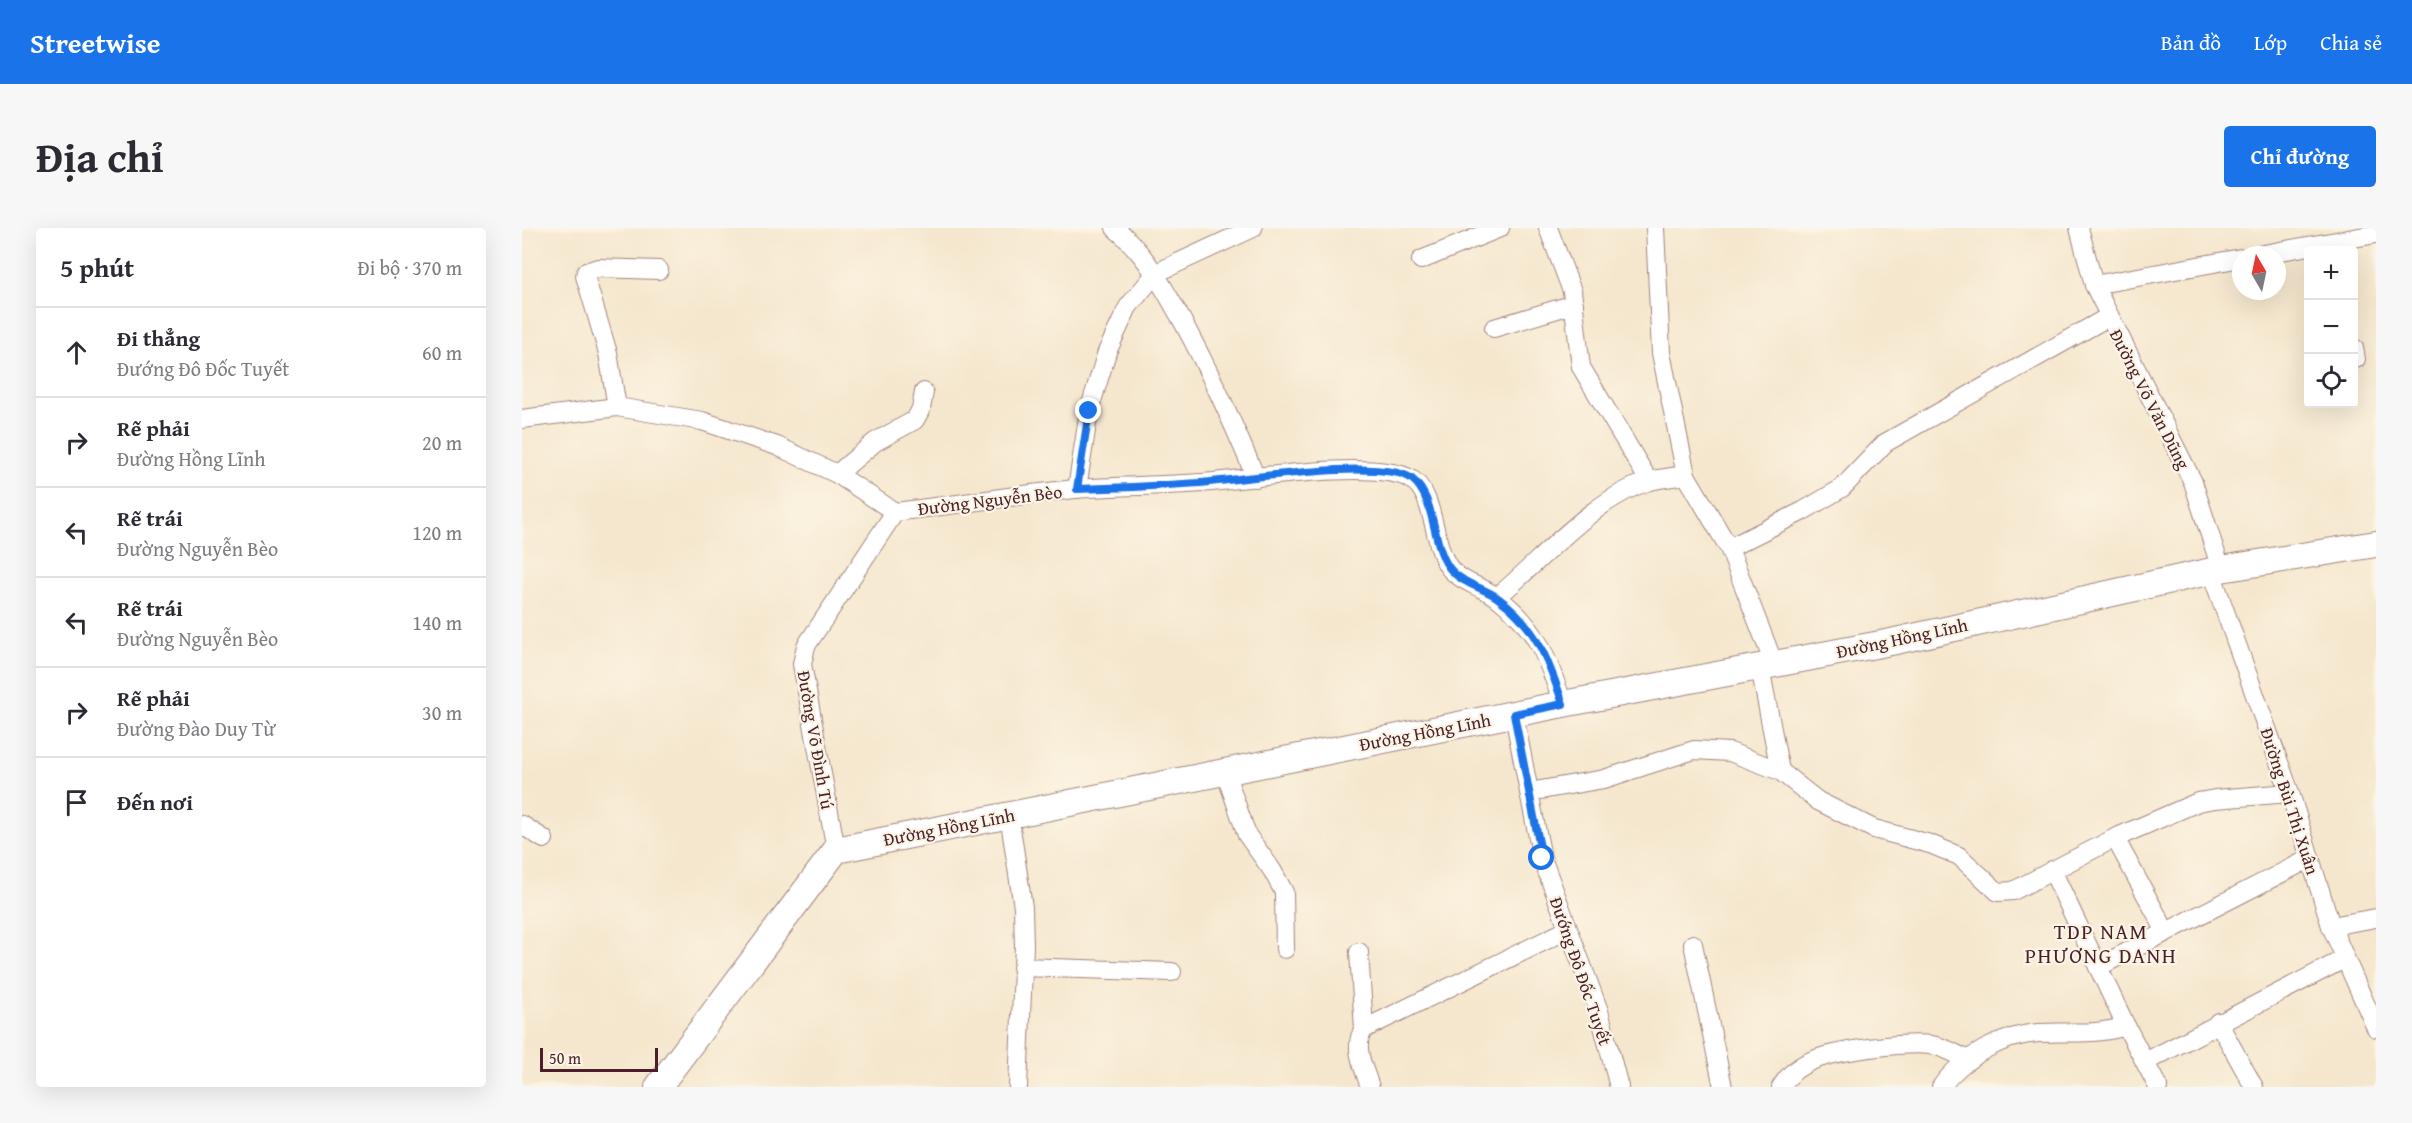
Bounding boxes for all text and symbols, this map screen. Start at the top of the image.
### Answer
text: Streetwise [30,22,160,63]
text: Bản đồ [2161,27,2221,58]
text: Lớp [2254,27,2287,58]
text: Chia sẻ [2320,27,2382,58]
text: Địa chỉ [36,126,164,187]
button: Chỉ đường [2224,126,2376,187]
north arrow [2232,246,2286,300]
map controls [2304,246,2358,408]
button: + [2304,246,2358,300]
text: 5 phút [60,248,134,287]
text: Đi bộ · 370 m [358,253,462,282]
button: − [2304,300,2358,354]
text: Đi thẳng [117,322,200,354]
street label: Đường Võ Văn Dũng [2103,324,2197,474]
icon: ahead [60,336,93,369]
text: 60 m [422,338,462,367]
text: Đướng Đô Đốc Tuyết [117,354,289,383]
button: locate [2304,354,2358,408]
route end [1075,397,1101,423]
text: Rẽ phải [117,412,190,444]
icon: right [60,426,93,459]
text: 20 m [422,428,462,457]
text: Đường Hồng Lĩnh [117,444,265,473]
street label: Đường Nguyễn Bèo [916,478,1064,522]
text: Rẽ trái [117,502,183,534]
icon: left [60,516,93,549]
text: 120 m [412,518,462,547]
text: Đường Nguyễn Bèo [117,534,278,563]
text: Rẽ trái [117,592,183,624]
icon: left [60,606,93,639]
text: 140 m [412,608,462,637]
street label: Đường Hồng Lĩnh [1834,611,1970,665]
text: Đường Nguyễn Bèo [117,624,278,653]
street label: Đường Võ Đình Tú [791,669,842,812]
text: Rẽ phải [117,682,190,714]
icon: right [60,696,93,729]
text: 30 m [422,698,462,727]
street label: Đường Hồng Lĩnh [1357,706,1493,758]
text: Đường Đào Duy Từ [117,714,276,743]
street label: Đường Bùi Thị Xuân [2254,724,2326,878]
icon: arrive [60,786,93,819]
text: Đến nơi [117,786,193,818]
street label: Đường Hồng Lĩnh [881,801,1017,853]
route start [1528,844,1554,870]
street label: Đướng Đô Đốc Tuyết [1543,893,1619,1049]
district label: TDP NAM PHƯƠNG DANH [2025,916,2177,971]
scale bar [540,1045,658,1072]
text: 50 m [549,1046,581,1070]

